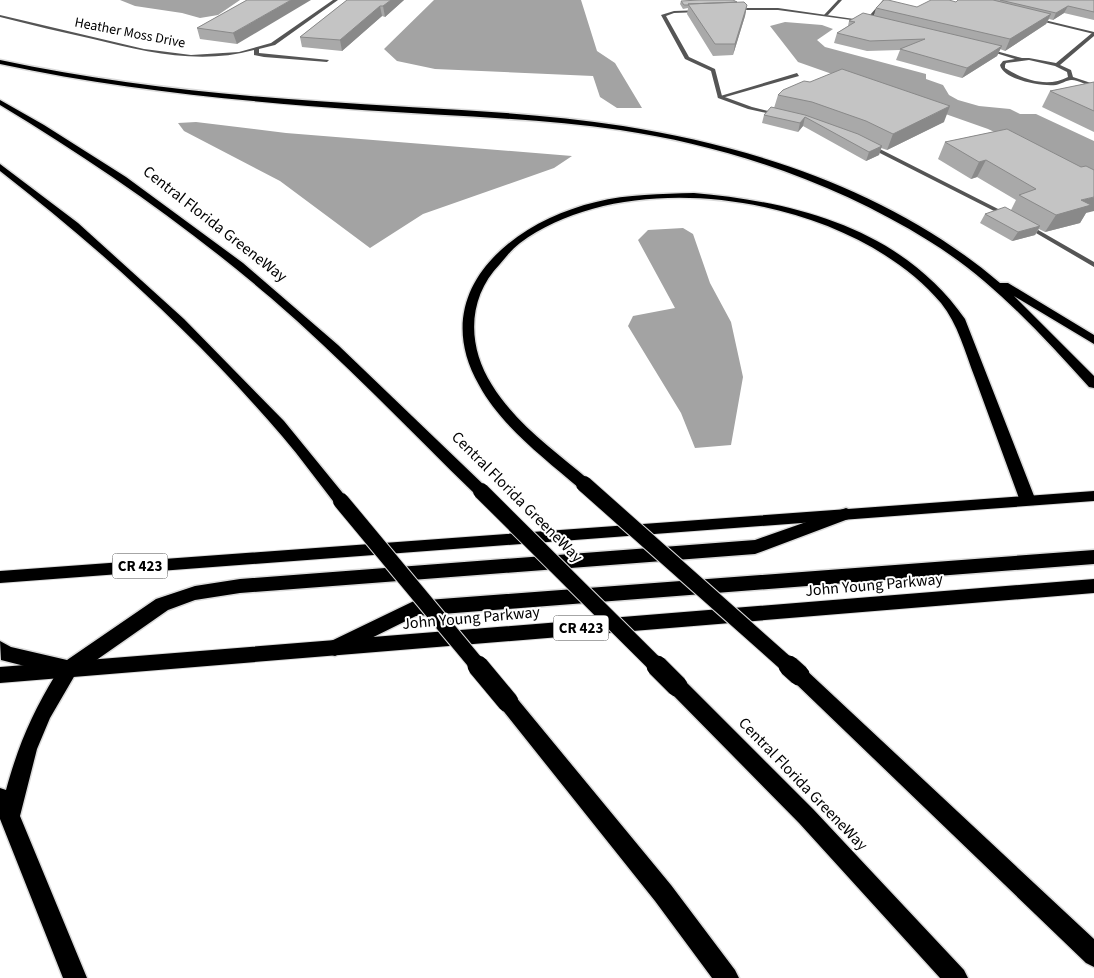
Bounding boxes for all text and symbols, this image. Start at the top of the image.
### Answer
street label: Heather Moss Drive [73,12,187,54]
street label: Central Florida GreeneWay [138,161,292,288]
street label: Central Florida GreeneWay [446,426,588,568]
road number: CR 423 [112,554,168,578]
street label: John Young Parkway [804,568,944,602]
street label: John Young Parkway [401,601,541,635]
road number: CR 423 [554,616,608,640]
street label: Central Florida GreeneWay [733,712,873,856]

